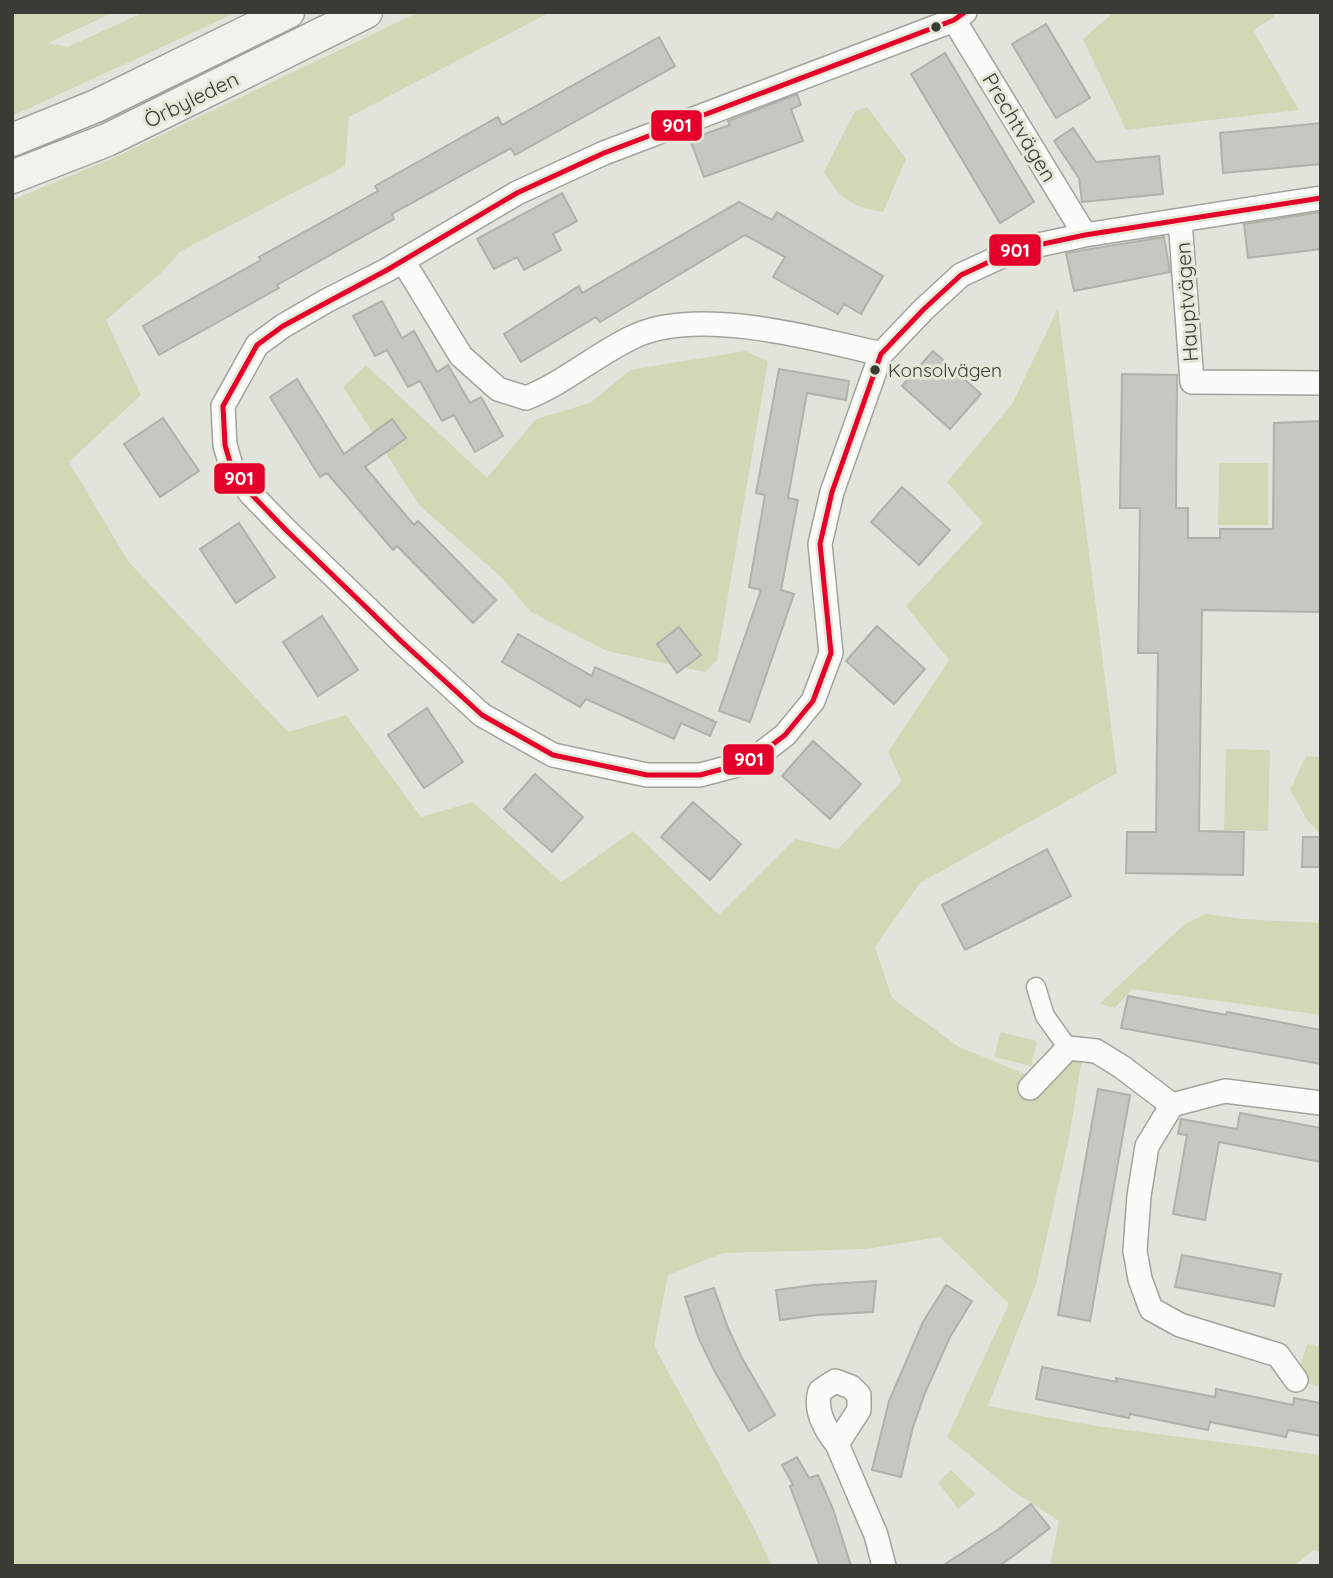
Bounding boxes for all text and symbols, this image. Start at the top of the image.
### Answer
unlabelled marker [929,20,943,34]
street label: Örbyleden [139,65,243,133]
street label: Prechtvägen [977,68,1063,186]
line badge: 901 [650,109,703,142]
text: 901 [662,113,692,137]
line badge: 901 [988,233,1042,267]
text: 901 [1000,238,1030,262]
street label: Hauptvägen [1169,241,1203,363]
place label: Konsolvägen [888,358,1002,382]
marker: Konsolvägen [868,363,882,377]
line badge: 901 [213,462,266,495]
text: 901 [224,466,254,490]
line badge: 901 [722,743,775,776]
text: 901 [734,747,764,771]

